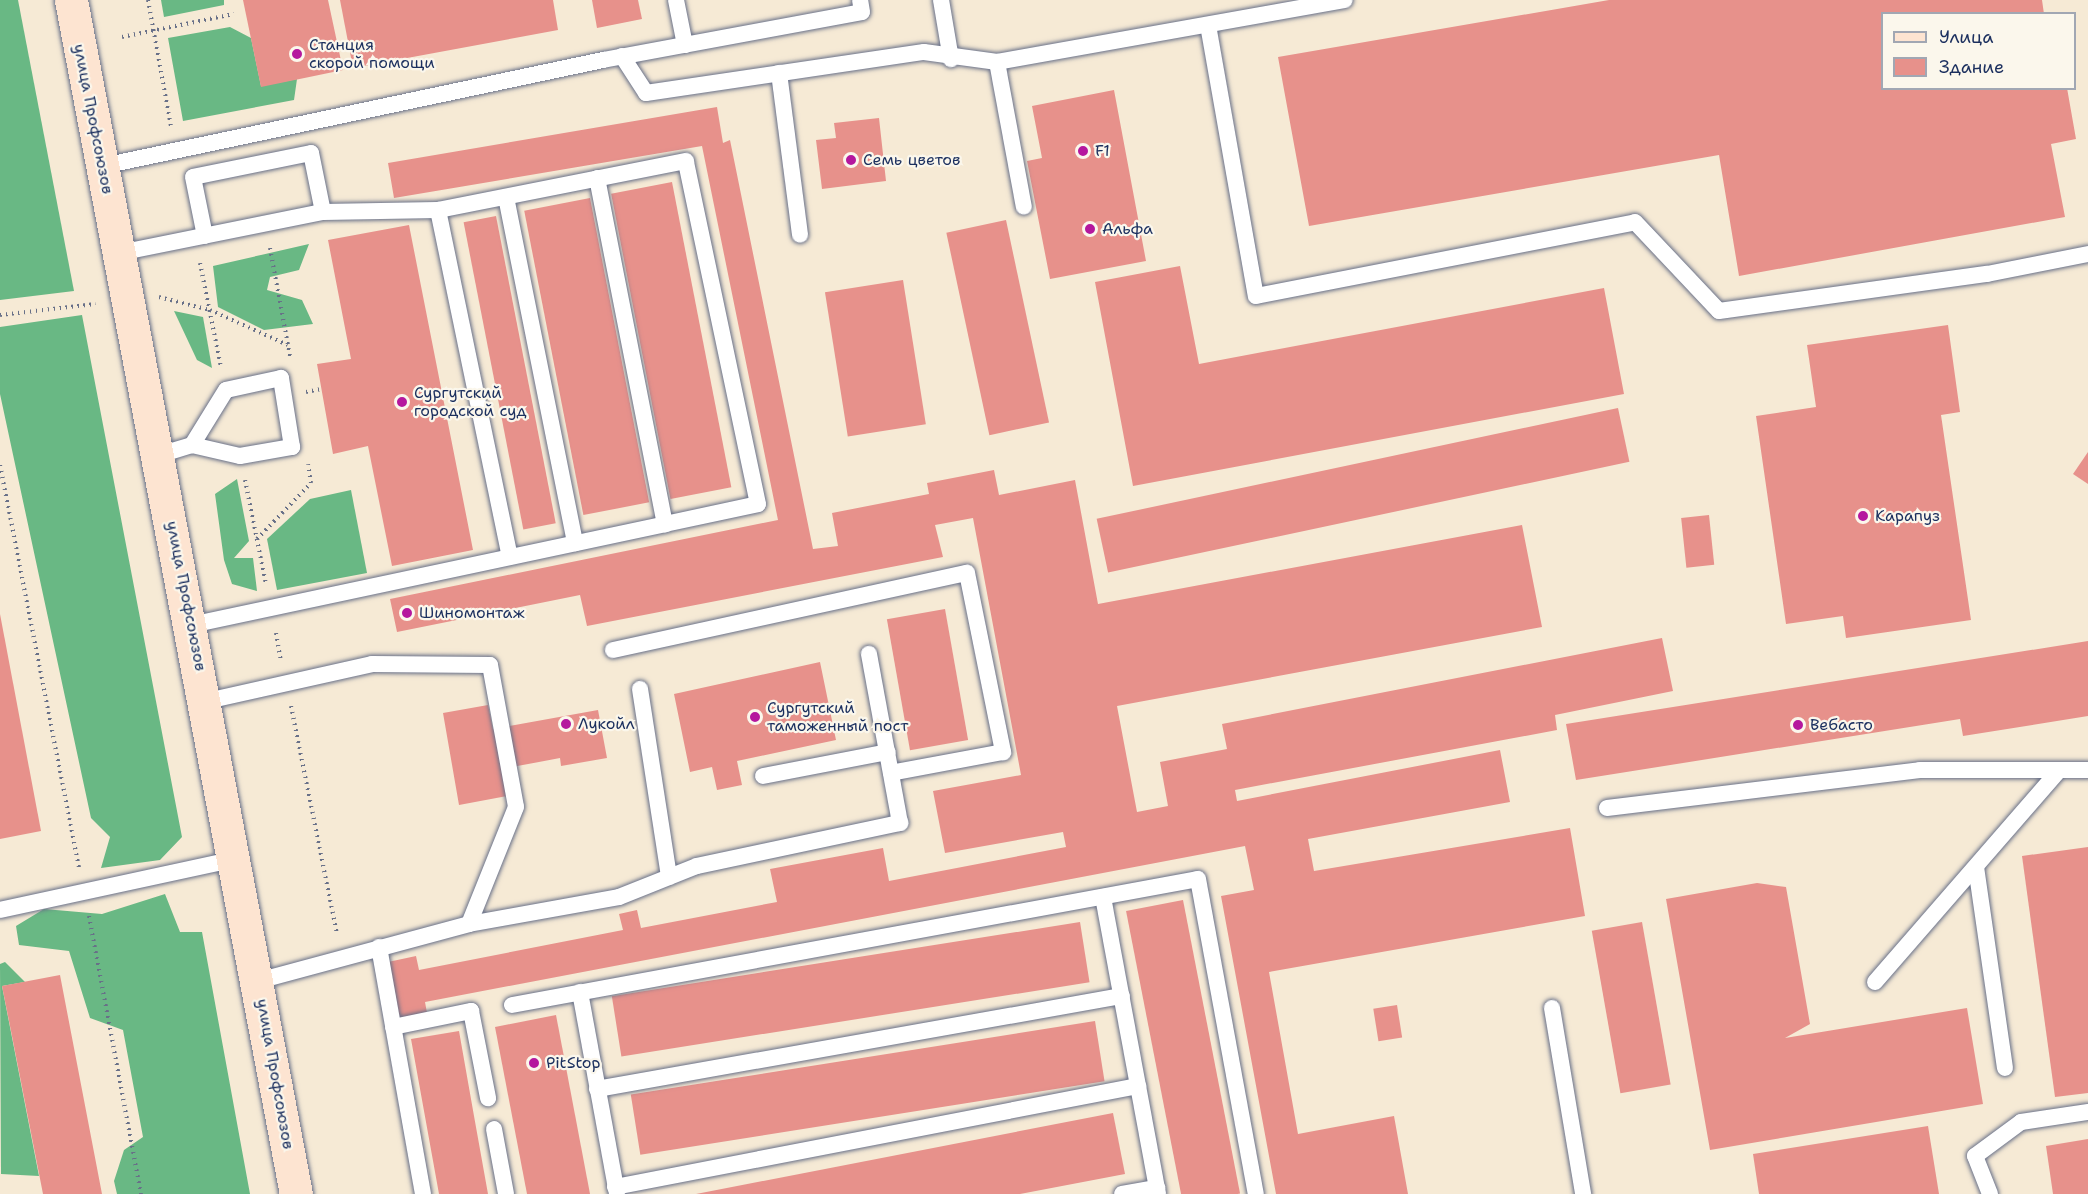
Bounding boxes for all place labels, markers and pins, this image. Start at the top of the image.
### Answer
place label: Станция скорой помощи [309,35,435,73]
marker: Станция скорой помощи [290,47,304,61]
place label: F1 [1095,141,1110,161]
marker: F1 [1076,144,1090,158]
place label: Семь цветов [863,150,961,170]
marker: Семь цветов [844,153,858,167]
place label: Альфа [1102,219,1153,239]
marker: Альфа [1083,222,1097,236]
place label: Сургутский городской суд [414,383,527,421]
marker: Сургутский городской суд [395,395,409,409]
place label: Карапуз [1875,506,1940,526]
marker: Карапуз [1856,509,1870,523]
place label: Шиномонтаж [419,603,525,623]
marker: Шиномонтаж [400,606,414,620]
place label: Сургутский таможенный пост [767,698,908,736]
marker: Сургутский таможенный пост [748,710,762,724]
place label: Лукойл [578,714,635,734]
place label: Вебасто [1810,715,1873,735]
marker: Лукойл [559,717,573,731]
marker: Вебасто [1791,718,1805,732]
place label: PitStop [546,1053,601,1073]
marker: PitStop [527,1056,541,1070]

